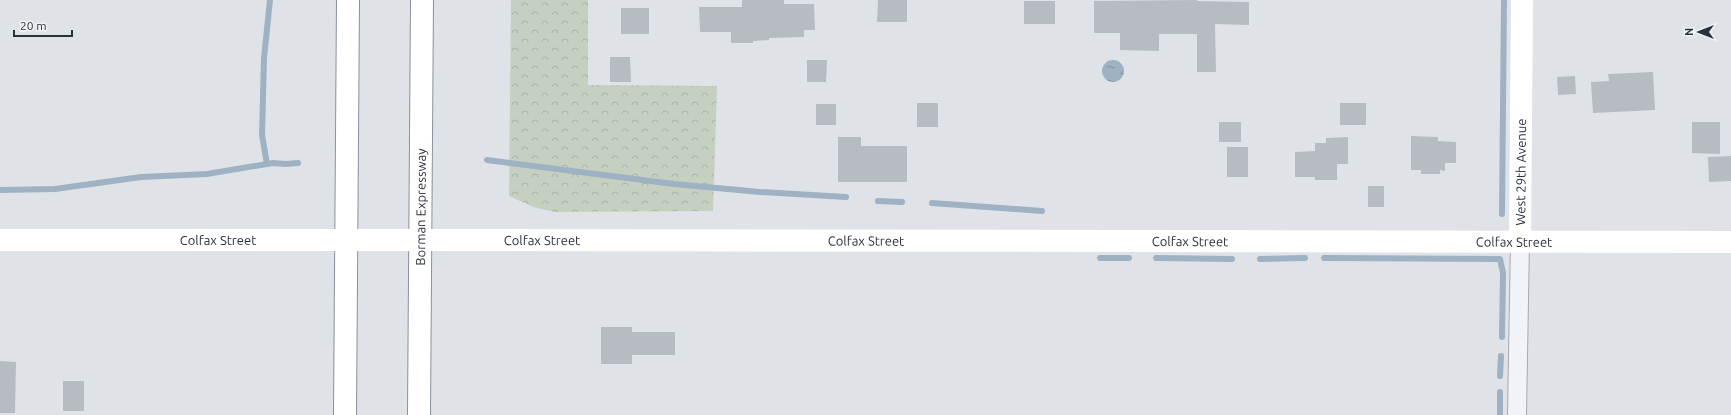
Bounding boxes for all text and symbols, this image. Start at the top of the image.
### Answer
scale bar [14,12,72,38]
north arrow [1679,12,1719,52]
text: 20 m [20,19,47,32]
text: N [1683,28,1695,36]
street label: West 29th Avenue [1513,119,1528,225]
street label: Borman Expressway [413,148,428,266]
street label: Colfax Street [180,233,256,247]
street label: Colfax Street [504,233,580,247]
street label: Colfax Street [828,234,904,248]
street label: Colfax Street [1152,234,1228,248]
street label: Colfax Street [1476,235,1552,249]

